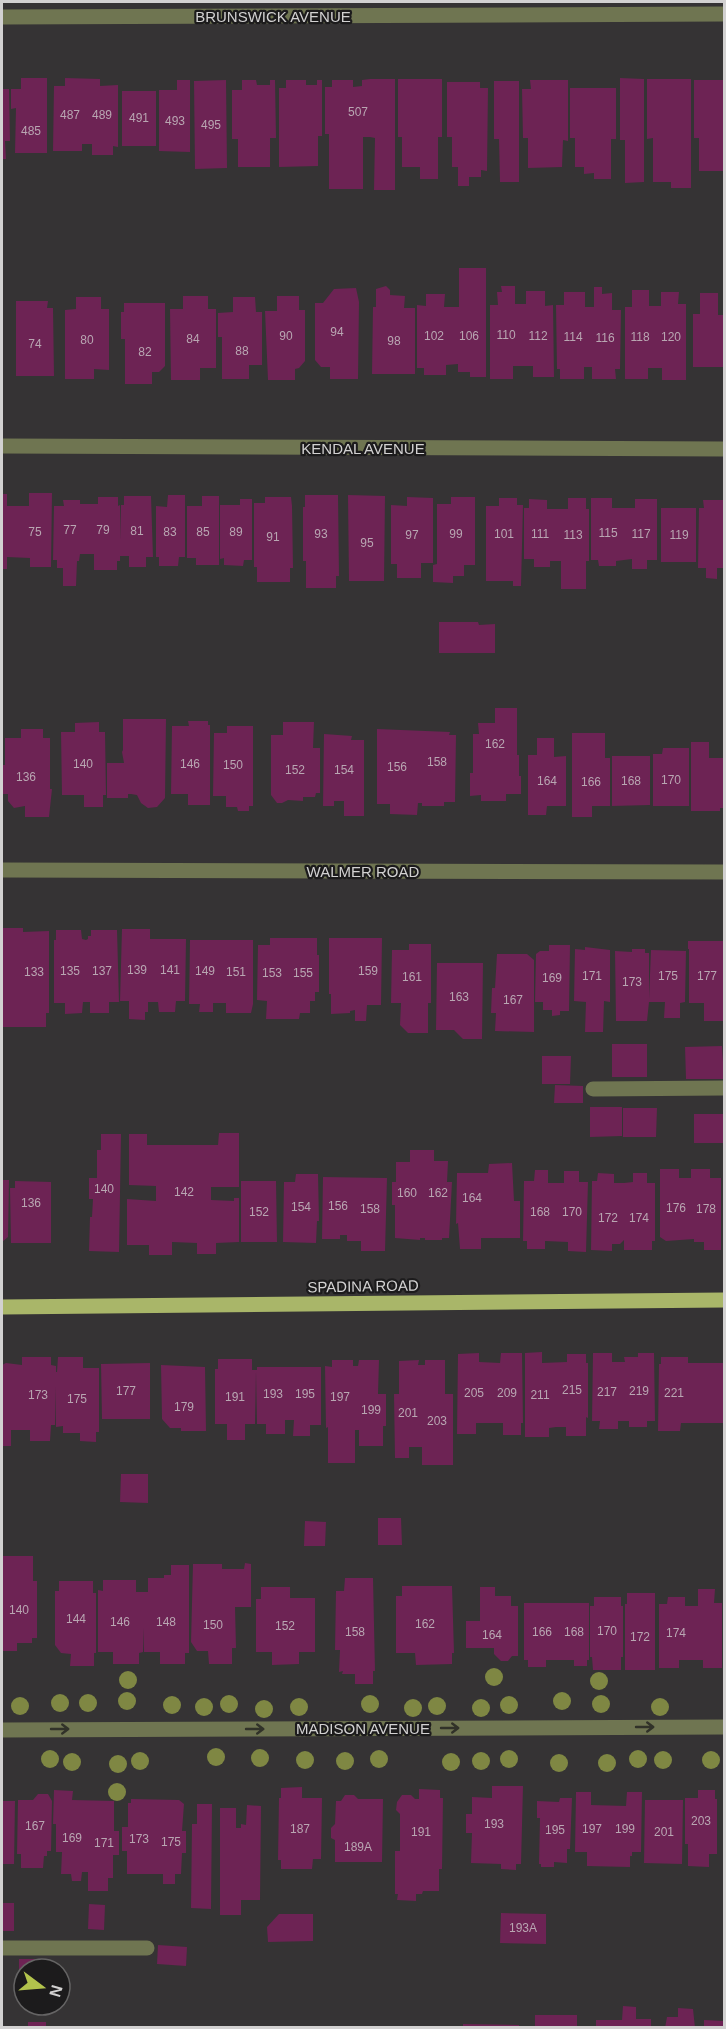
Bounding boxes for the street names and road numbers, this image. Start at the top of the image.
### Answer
street label: BRUNSWICK AVENUE [195,8,351,25]
street label: KENDAL AVENUE [301,440,425,457]
street label: WALMER ROAD [307,863,420,880]
street label: SPADINA ROAD [307,1277,419,1295]
street label: MADISON AVENUE [296,1720,430,1737]

